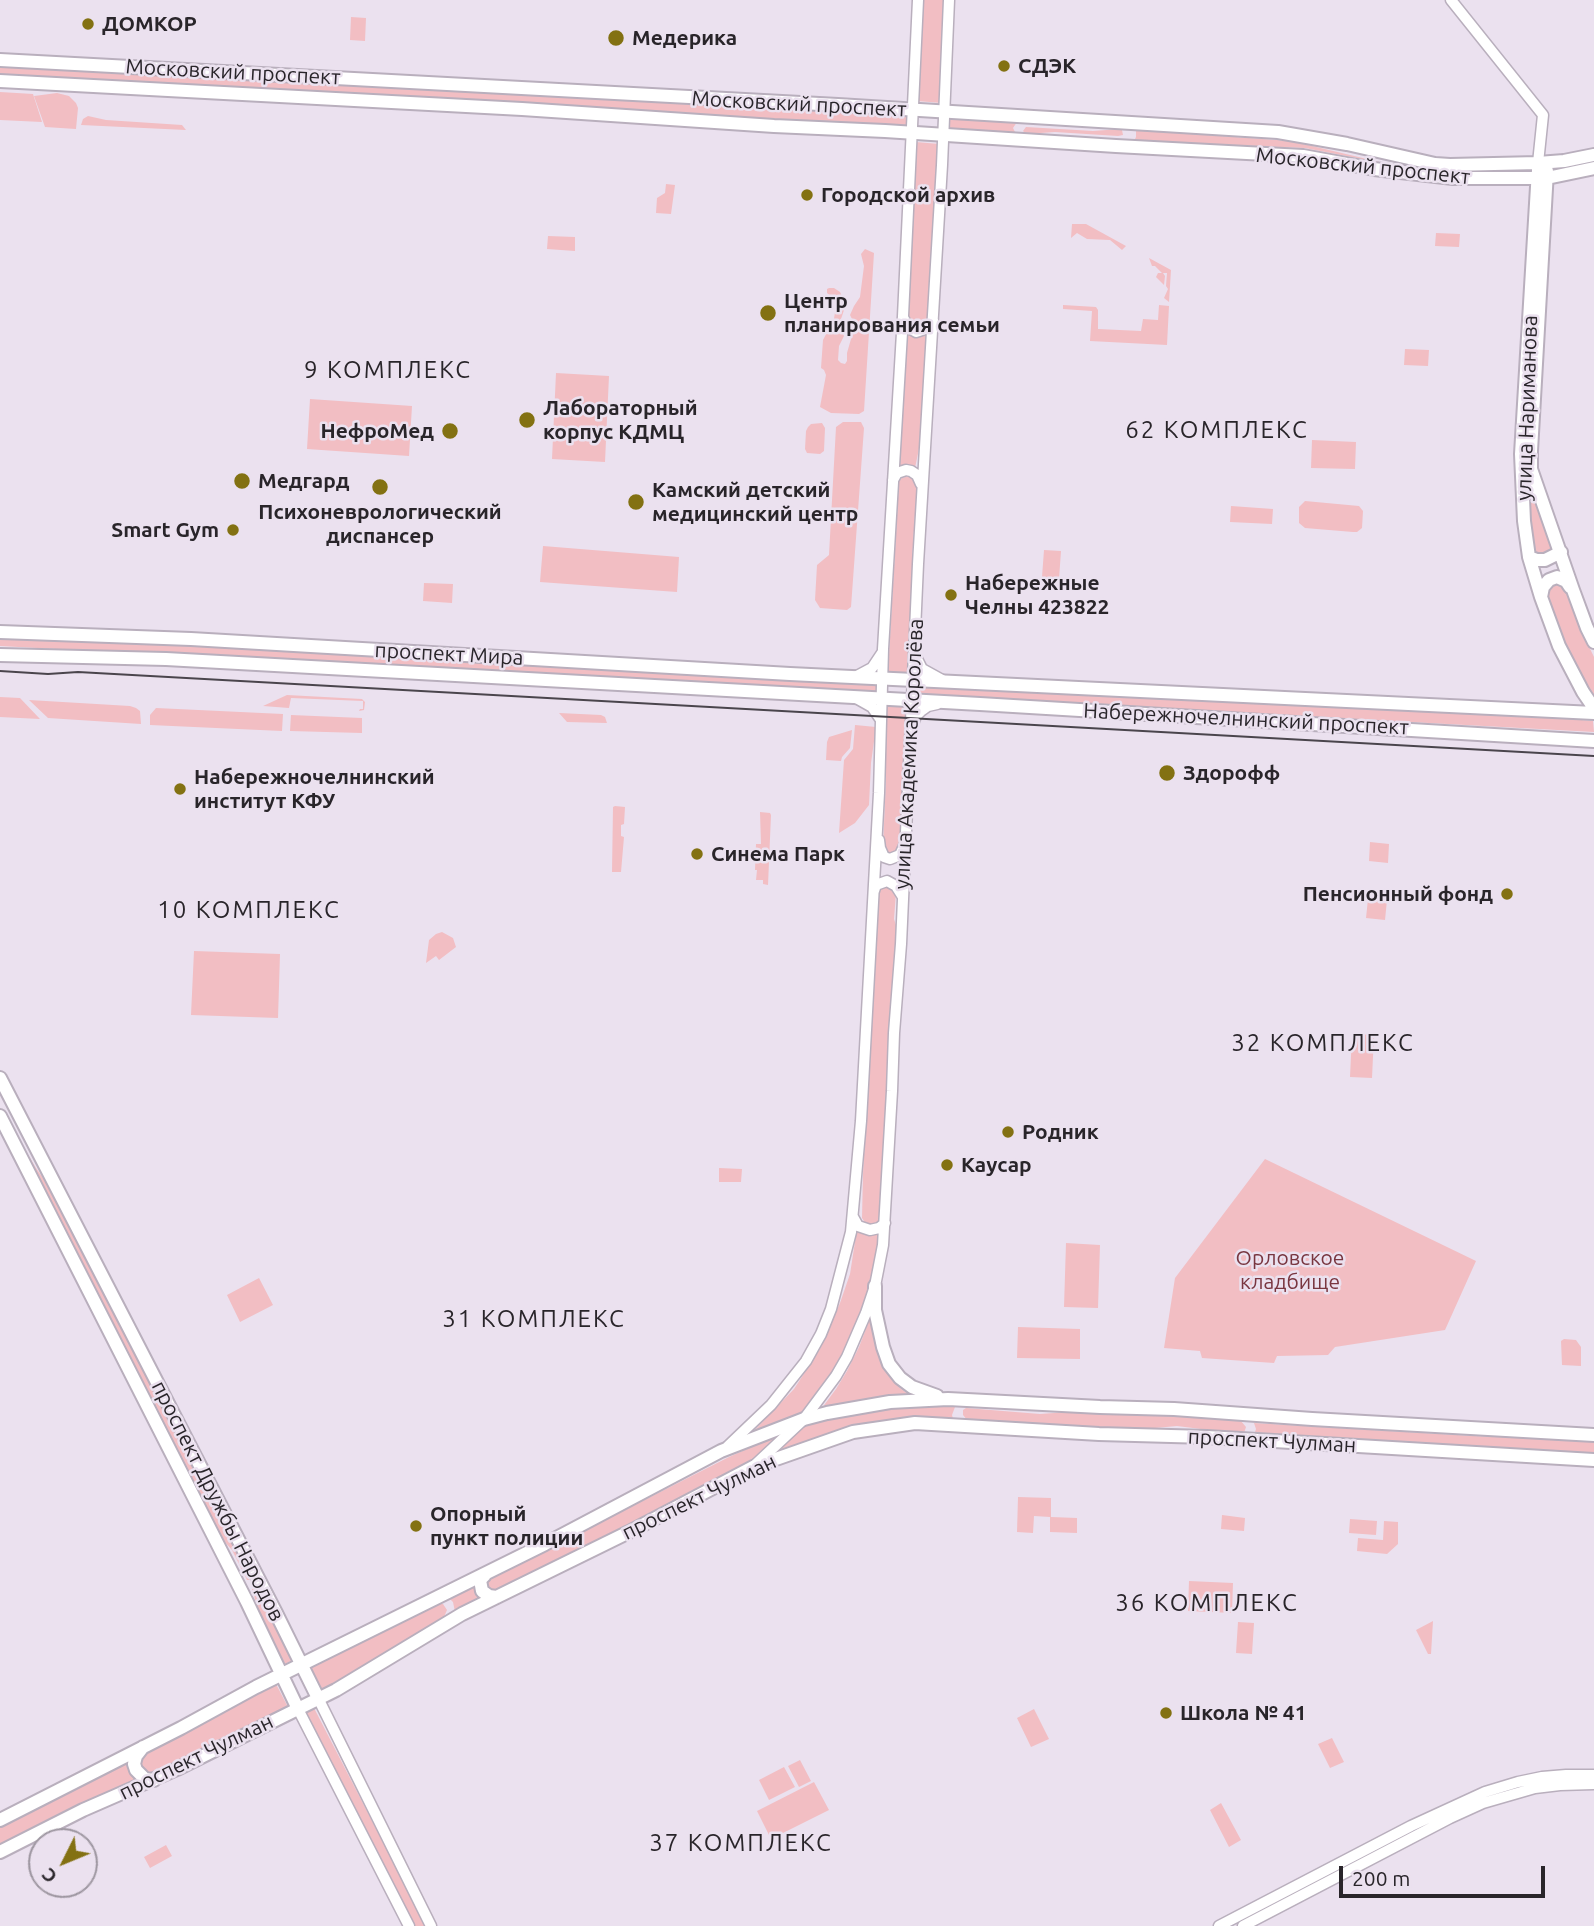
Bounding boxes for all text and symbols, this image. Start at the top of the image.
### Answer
place label: ДОМКОР [102,11,197,37]
marker: ДОМКОР [80,16,96,32]
place label: Медерика [632,25,737,51]
marker: Медерика [606,28,626,48]
place label: СДЭК [1018,53,1076,79]
street label: Московский проспект [125,54,341,90]
marker: СДЭК [996,58,1012,74]
street label: Московский проспект [691,86,907,122]
street label: Московский проспект [1255,142,1471,190]
place label: Городской архив [821,182,995,208]
marker: Городской архив [799,187,815,203]
place label: Центр планирования семьи [784,288,1000,338]
marker: Центр планирования семьи [758,303,778,323]
street label: улица Нариманова [1511,315,1543,501]
district label: 9 КОМПЛЕКС [305,356,471,384]
place label: Лабораторный корпус КДМЦ [543,395,698,445]
marker: Лабораторный корпус КДМЦ [517,410,537,430]
district label: 62 КОМПЛЕКС [1127,416,1307,444]
place label: НефроМед [320,418,434,444]
marker: НефроМед [440,421,460,441]
place label: Медгард [258,468,350,494]
marker: Медгард [232,471,252,491]
marker: Психоневрологический диспансер [370,477,390,497]
place label: Камский детский медицинский центр [652,477,858,527]
marker: Камский детский медицинский центр [626,492,646,512]
place label: Психоневрологический диспансер [258,499,502,549]
place label: Smart Gym [111,517,219,543]
marker: Smart Gym [225,522,241,538]
place label: Набережные Челны 423822 [965,570,1109,620]
marker: Набережные Челны 423822 [943,587,959,603]
street label: улица Академика Королёва [889,618,929,890]
street label: проспект Мира [374,638,524,670]
street label: Набережночелнинский проспект [1083,698,1409,740]
place label: Здорофф [1183,760,1280,786]
marker: Здорофф [1157,763,1177,783]
place label: Набережночелнинский институт КФУ [194,764,435,814]
marker: Набережночелнинский институт КФУ [172,781,188,797]
place label: Синема Парк [711,841,845,867]
marker: Синема Парк [689,846,705,862]
place label: Пенсионный фонд [1303,881,1493,907]
marker: Пенсионный фонд [1499,886,1515,902]
district label: 10 КОМПЛЕКС [159,896,339,924]
district label: 32 КОМПЛЕКС [1233,1029,1413,1057]
place label: Родник [1022,1119,1099,1145]
marker: Родник [1000,1124,1016,1140]
place label: Каусар [961,1152,1032,1178]
marker: Каусар [939,1157,955,1173]
park label: Орловское кладбище [1236,1245,1344,1295]
district label: 31 КОМПЛЕКС [444,1305,624,1333]
street label: проспект Дружбы Народов [146,1377,290,1625]
street label: проспект Чулман [1187,1424,1357,1458]
street label: проспект Чулман [618,1449,780,1545]
place label: Опорный пункт полиции [430,1501,583,1551]
marker: Опорный пункт полиции [408,1518,424,1534]
district label: 36 КОМПЛЕКС [1117,1589,1297,1617]
place label: Школа № 41 [1180,1700,1307,1726]
marker: Школа № 41 [1158,1705,1174,1721]
street label: проспект Чулман [115,1709,277,1805]
north arrow [28,1828,98,1898]
district label: 37 КОМПЛЕКС [651,1829,831,1857]
scale bar [1342,1853,1548,1897]
text: С [37,1864,61,1888]
text: 200 m [1352,1866,1410,1890]

